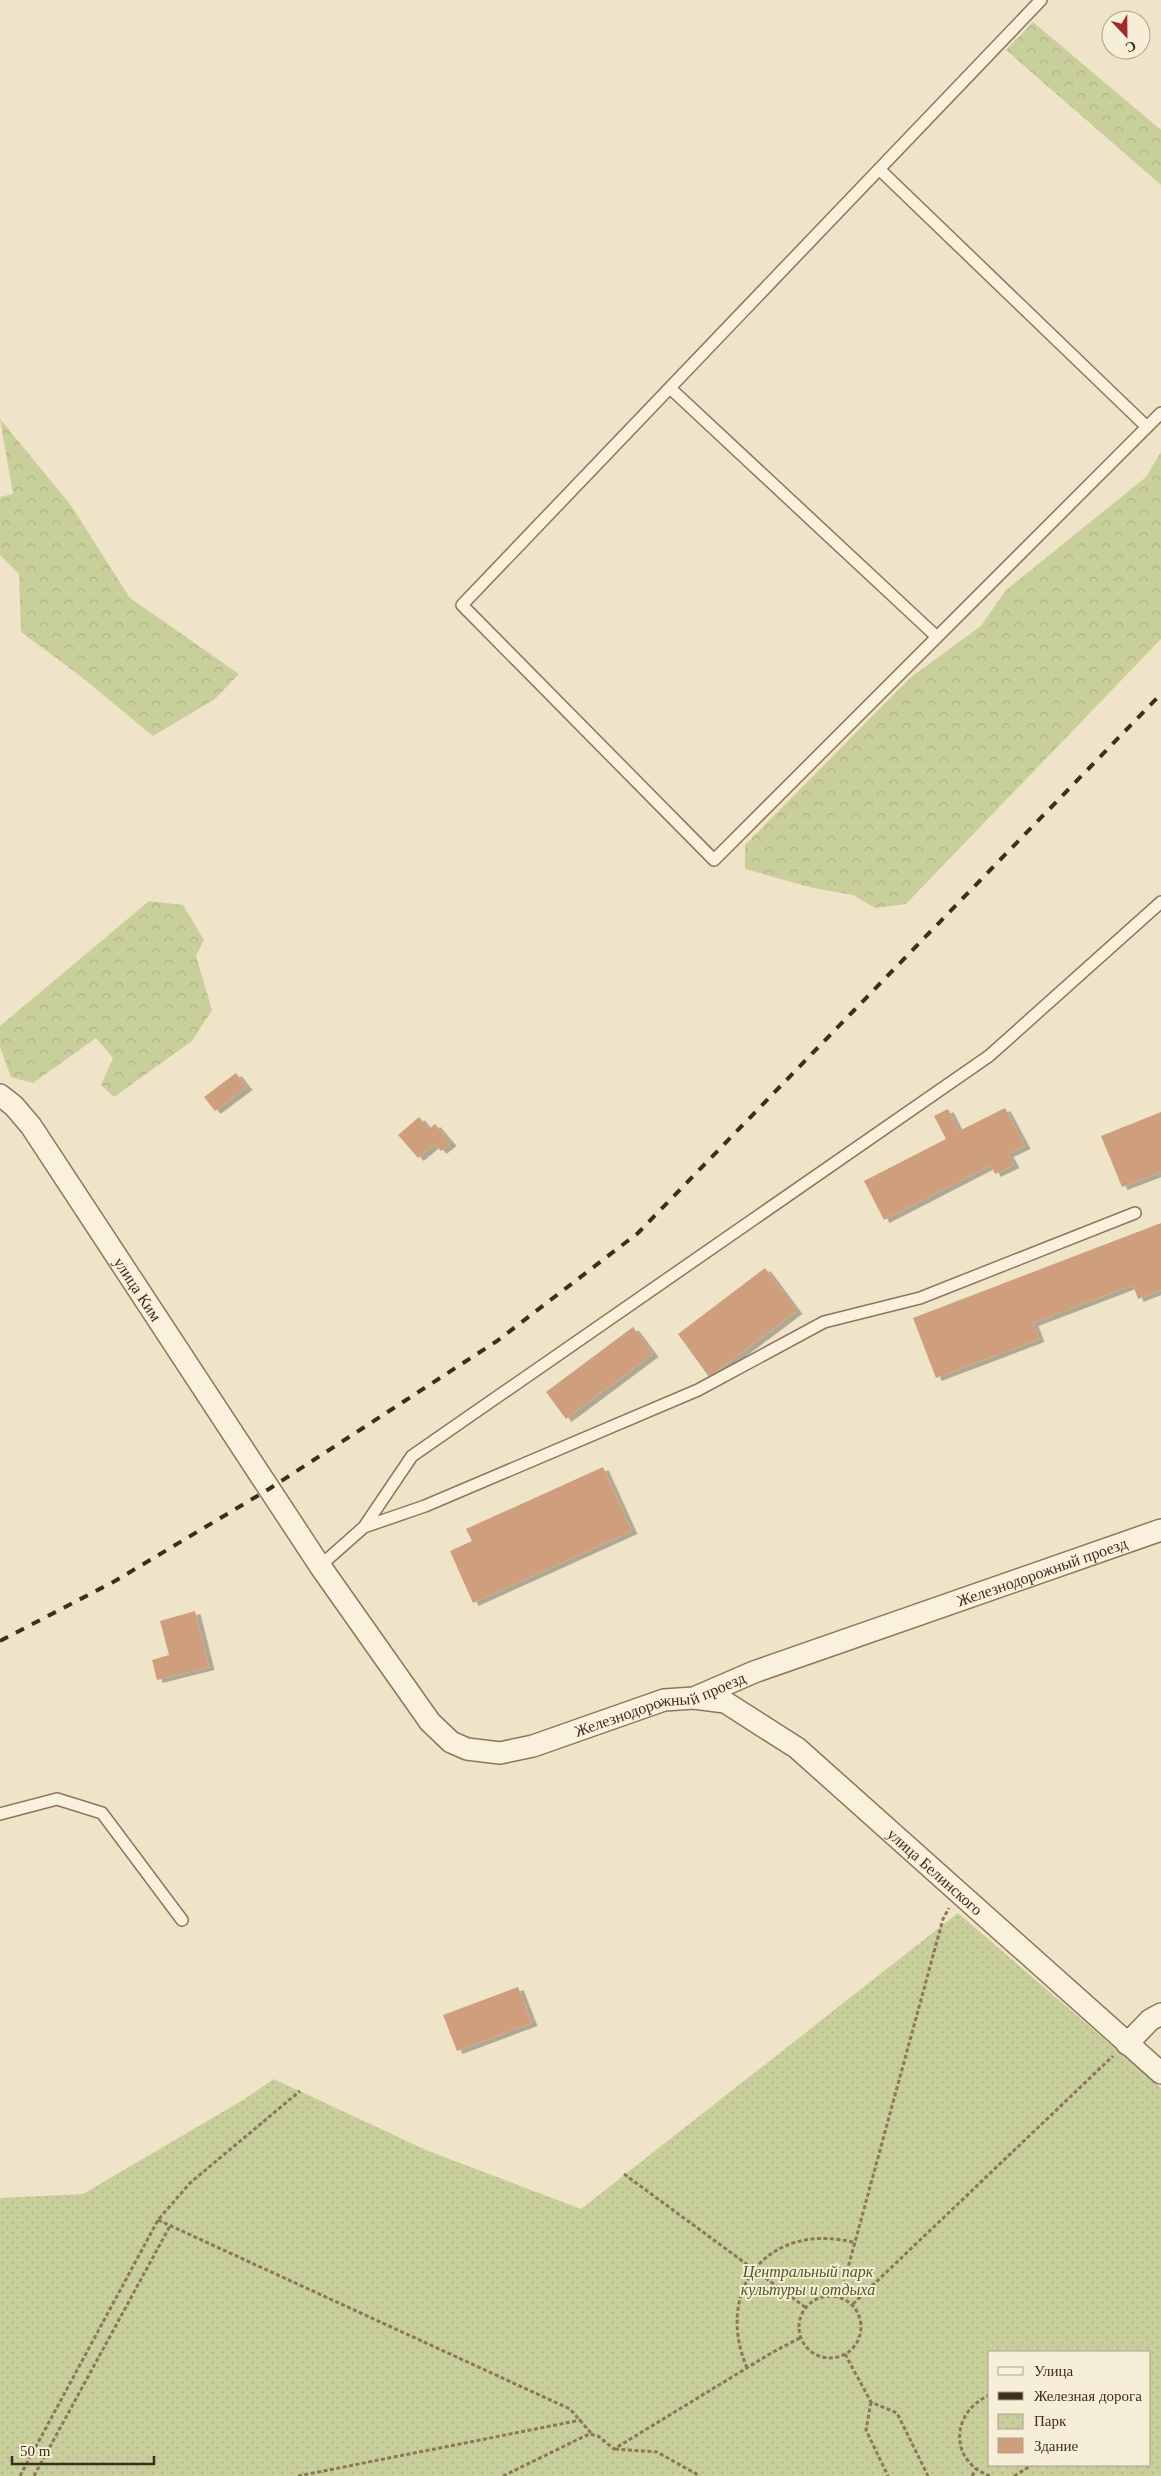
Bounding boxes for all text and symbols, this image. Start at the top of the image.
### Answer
north arrow [1101,10,1151,60]
text: С [1123,38,1138,55]
street label: улица Ким [110,1254,165,1324]
street label: Железнодорожный проезд [954,1534,1130,1609]
street label: Железнодорожный проезд [572,1668,748,1739]
street label: улица Белинского [884,1825,986,1918]
park label: Центральный парк культуры и отдыха [741,2263,875,2299]
legend [988,2351,1151,2466]
text: Улица [1034,2363,1073,2379]
text: Железная дорога [1034,2388,1142,2404]
text: Парк [1034,2413,1067,2429]
scale bar [12,2434,155,2466]
text: Здание [1034,2438,1078,2454]
text: 50 m [20,2443,51,2459]

